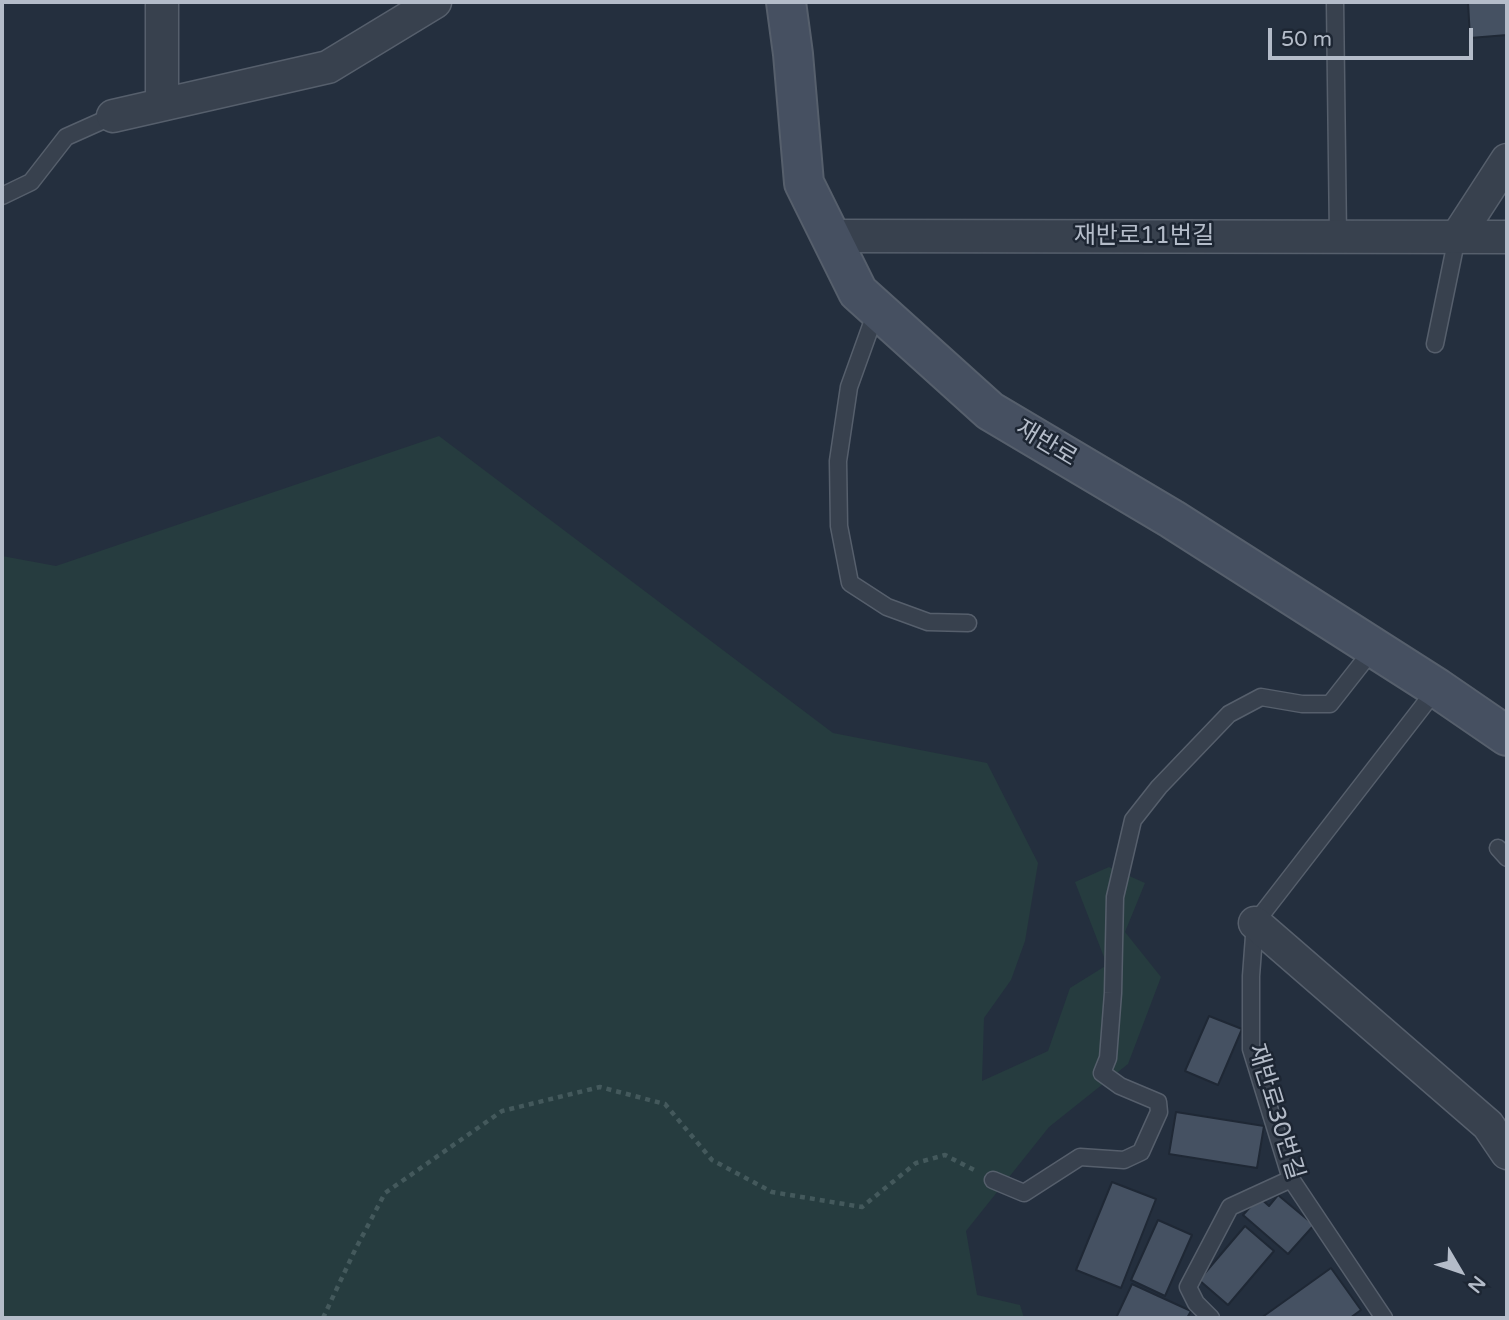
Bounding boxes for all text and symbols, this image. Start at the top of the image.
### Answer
scale bar [1271,14,1476,58]
text: 50 m [1281,27,1332,52]
street label: 재반로11번길 [1074,223,1214,251]
street label: 재반로 [1010,415,1082,473]
street label: 재반로30번길 [1241,1041,1309,1183]
north arrow [1425,1236,1495,1306]
text: N [1463,1271,1490,1297]

